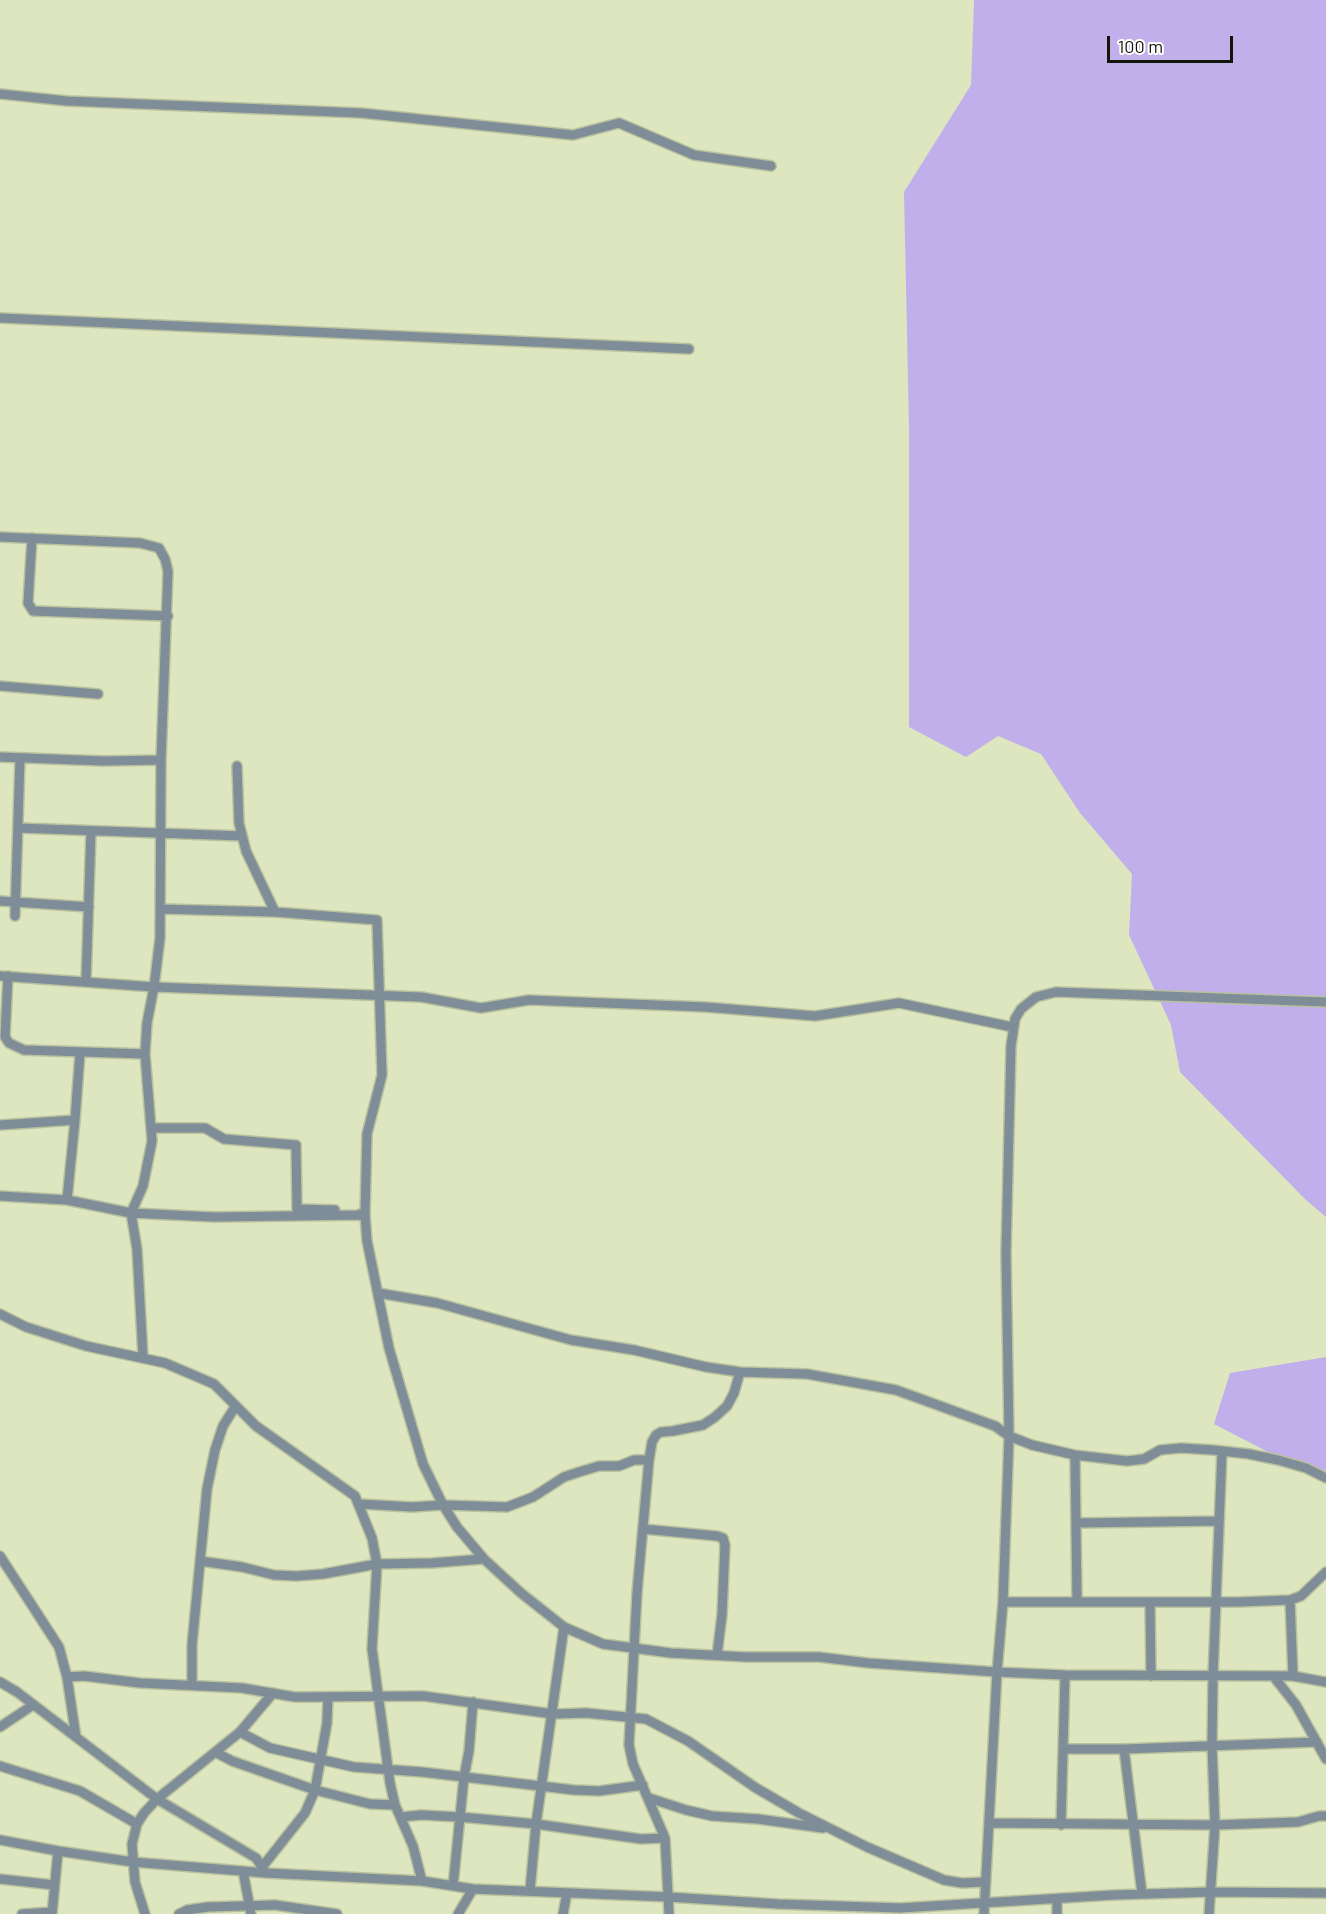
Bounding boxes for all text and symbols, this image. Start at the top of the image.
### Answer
scale bar [1110,24,1236,62]
text: 100 m [1118,35,1163,57]

